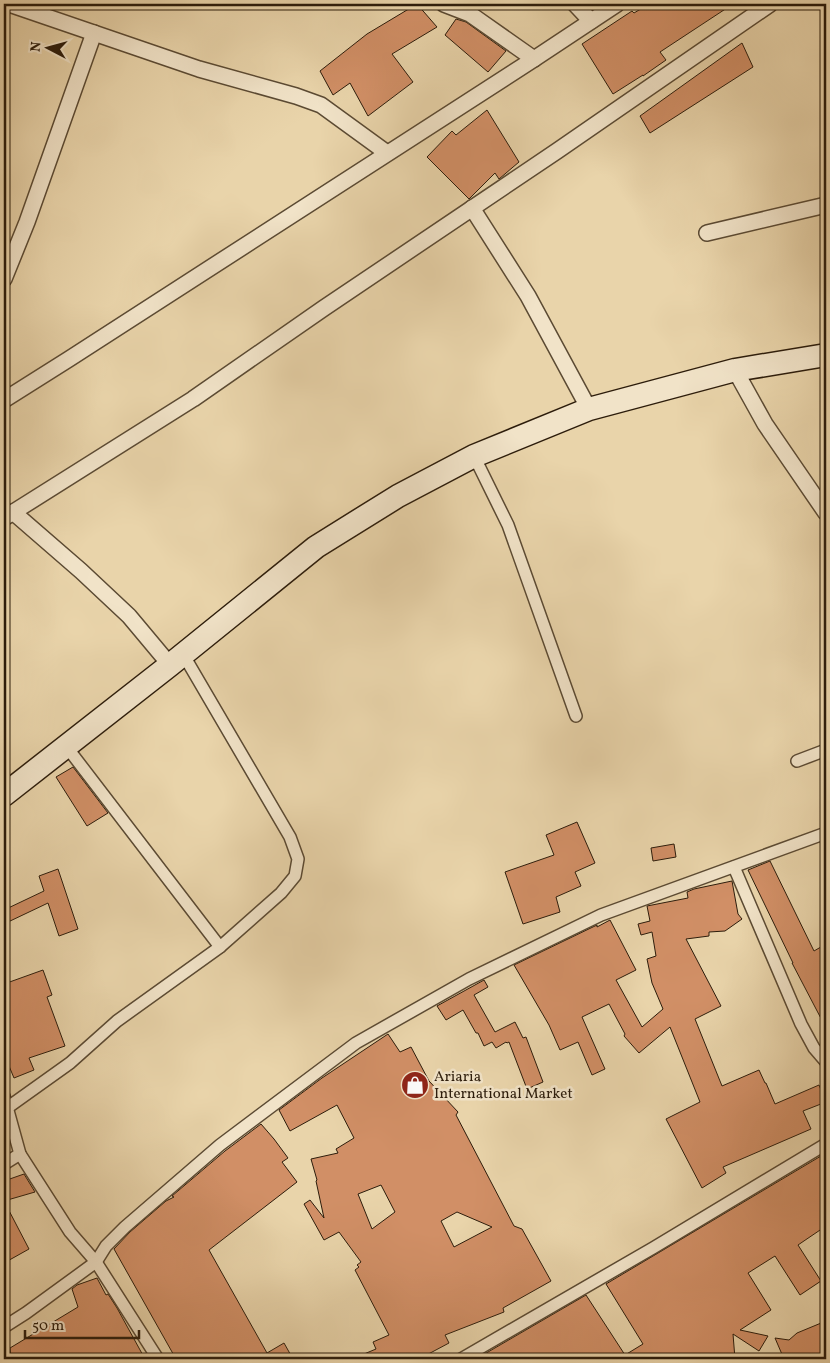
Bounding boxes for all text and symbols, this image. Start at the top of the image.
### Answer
north arrow [22,22,72,72]
text: N [27,41,47,53]
place label: Ariaria International Market [434,1067,573,1105]
shop icon: Ariaria International Market [400,1070,430,1100]
scale bar [25,1308,139,1340]
text: 50 m [32,1316,64,1337]

